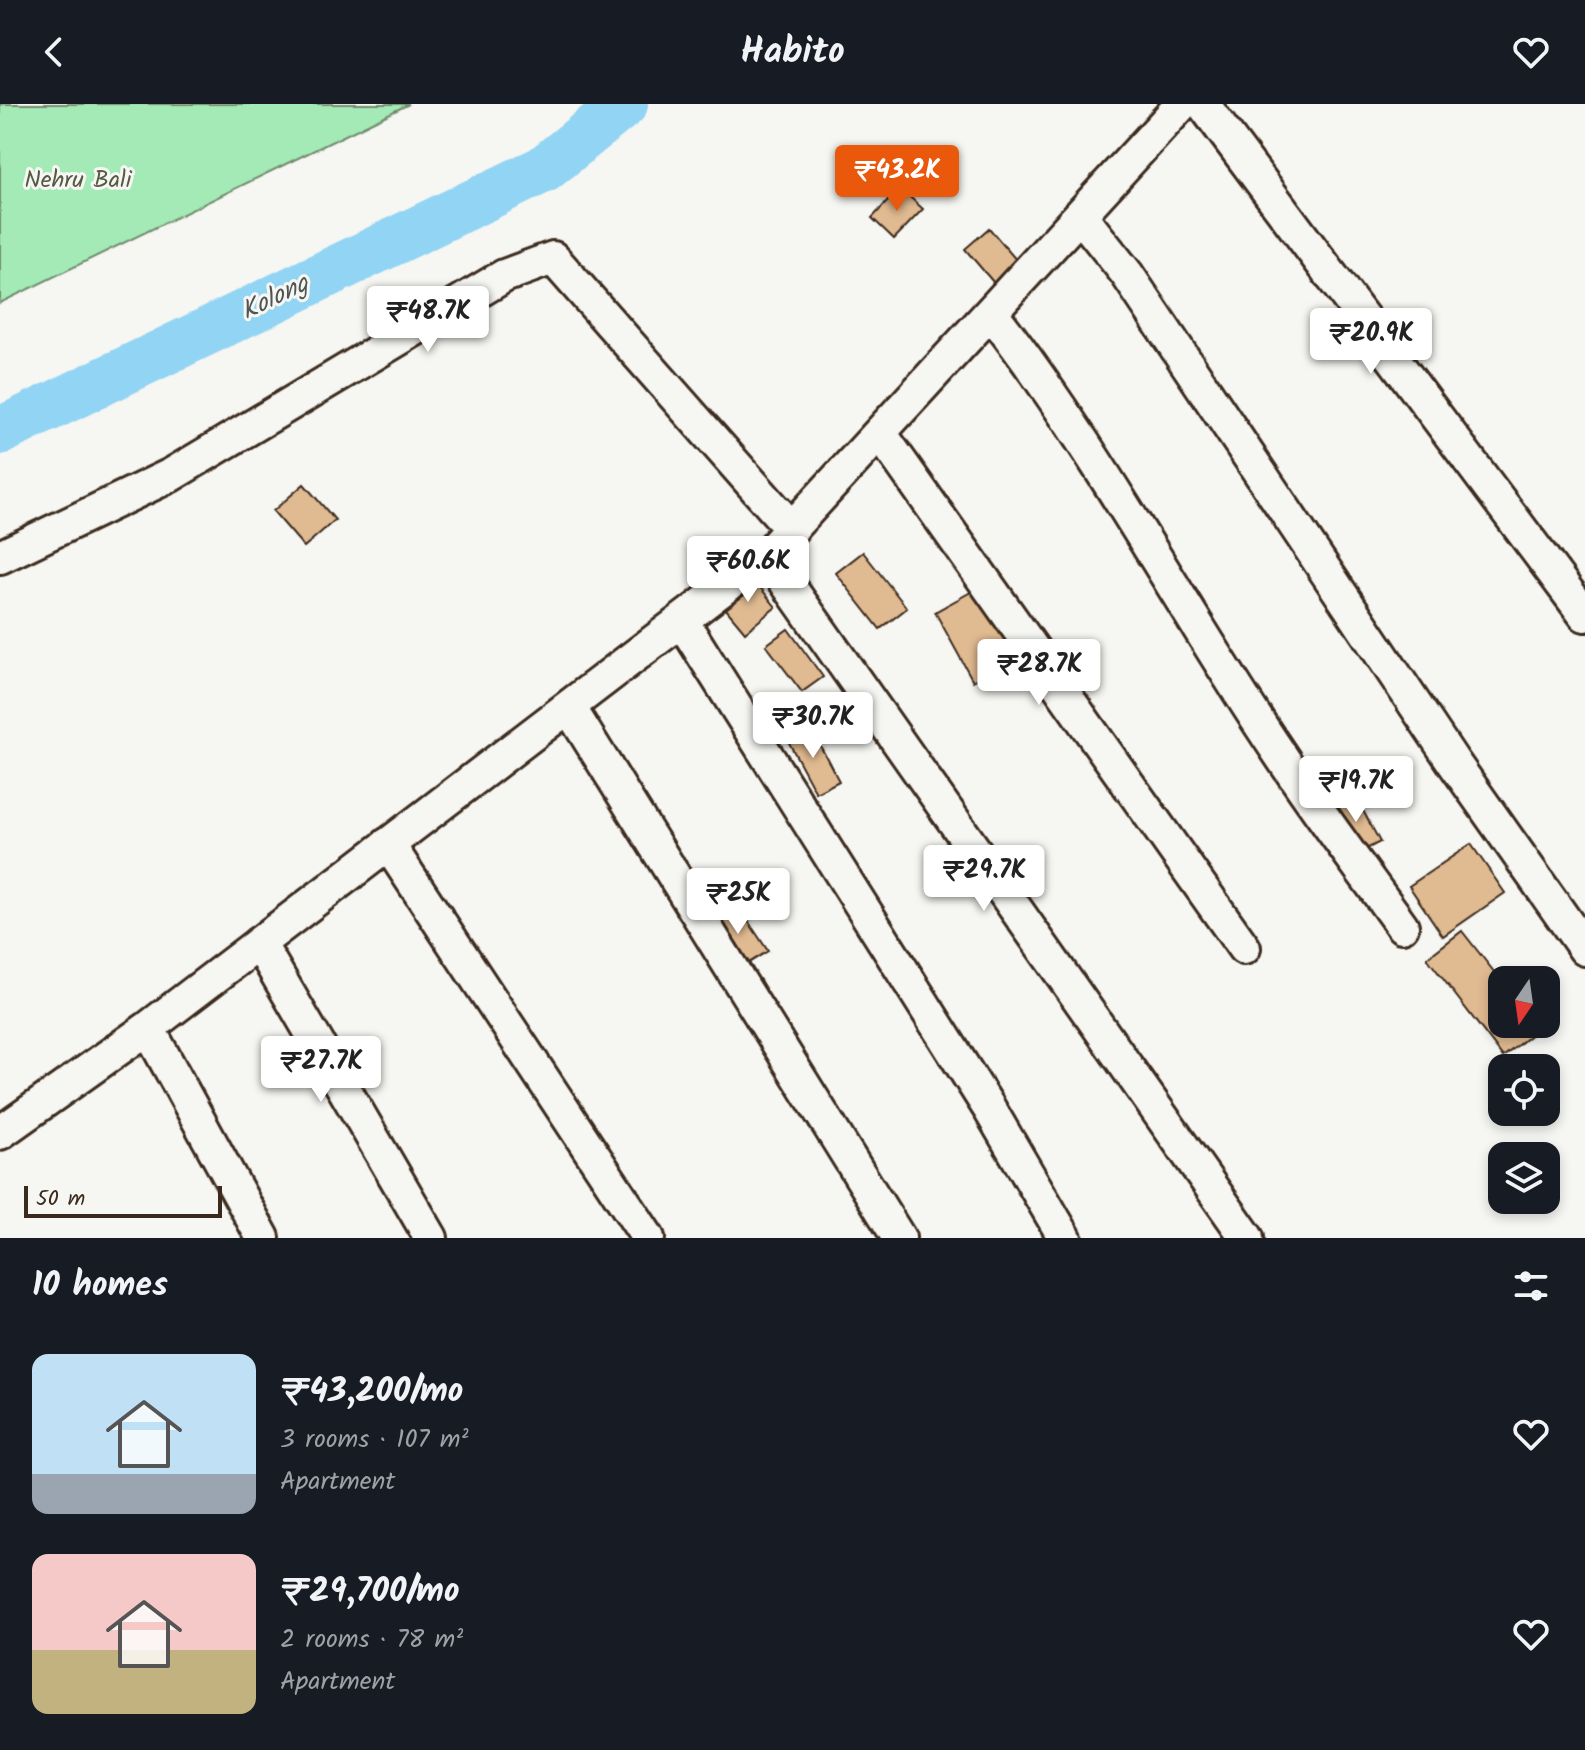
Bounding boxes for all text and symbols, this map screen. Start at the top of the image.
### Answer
text: Habito [740,24,845,81]
icon: back [32,30,76,74]
icon: heart [1509,30,1553,74]
pin: ₹43.2K [832,145,962,213]
text: ₹43.2K [853,150,941,192]
park label: Nehru Bali [24,161,133,200]
water label: Kolong [234,263,318,333]
pin: ₹48.7K [363,286,493,354]
text: ₹48.7K [385,291,471,333]
pin: ₹20.9K [1306,308,1436,376]
text: ₹20.9K [1328,313,1414,355]
pin: ₹60.6K [683,536,813,604]
text: ₹60.6K [705,541,791,583]
pin: ₹28.7K [974,639,1104,707]
text: ₹28.7K [995,644,1083,686]
pin: ₹30.7K [748,692,878,760]
text: ₹30.7K [771,697,855,739]
pin: ₹19.7K [1291,756,1421,824]
text: ₹19.7K [1317,761,1395,803]
pin: ₹29.7K [919,845,1049,913]
text: ₹29.7K [941,850,1027,892]
pin: ₹25K [691,868,785,936]
text: ₹25K [705,873,771,915]
north arrow [1488,966,1560,1038]
map controls [1488,966,1560,1214]
pin: ₹27.7K [256,1036,386,1104]
text: ₹27.7K [279,1041,363,1083]
button: locate [1488,1054,1560,1126]
button: layers [1488,1142,1560,1214]
scale bar [24,1182,222,1218]
text: 50 m [36,1182,85,1217]
text: 10 homes [32,1259,168,1313]
icon: filters [1509,1264,1553,1308]
text: ₹43,200/mo [280,1365,463,1419]
icon: home [96,1386,192,1482]
icon: heart [1509,1412,1553,1456]
text: 3 rooms · 107 m² [280,1419,469,1461]
text: Apartment [280,1461,395,1503]
text: ₹29,700/mo [280,1565,459,1619]
icon: home [96,1586,192,1682]
icon: heart [1509,1612,1553,1656]
text: 2 rooms · 78 m² [280,1619,463,1661]
text: Apartment [280,1661,395,1703]

